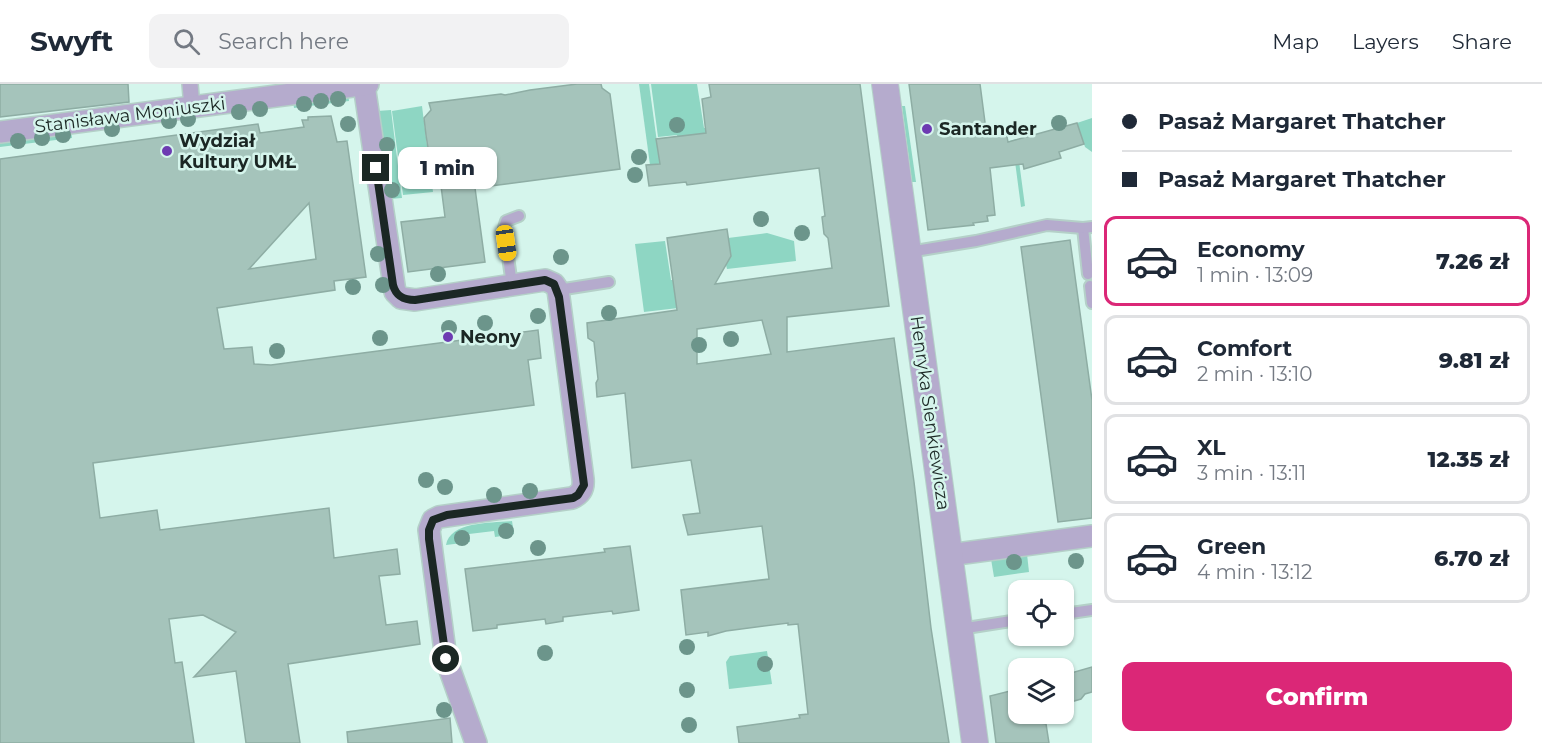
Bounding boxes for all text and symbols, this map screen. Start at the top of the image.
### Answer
search box [149,14,569,68]
text: Swyft [30,24,113,58]
icon: search [170,25,203,58]
text: Search here [218,28,349,55]
text: Map [1272,29,1319,54]
text: Layers [1352,29,1419,54]
text: Share [1452,29,1512,54]
street label: Stanisława Moniuszki [33,92,227,138]
text: Pasaż Margaret Thatcher [1158,108,1446,135]
place label: Santander [939,118,1037,140]
marker: Santander [920,122,934,136]
place label: Wydział Kultury UMŁ [179,130,296,173]
marker: Wydział Kultury UMŁ [160,144,174,158]
callout: 1 min [397,147,496,189]
route end [362,154,389,181]
text: 1 min [420,156,475,180]
text: Pasaż Margaret Thatcher [1158,166,1446,193]
car [495,224,517,262]
icon: car [1125,234,1179,288]
text: Economy [1197,236,1305,263]
text: 7.26 zł [1436,248,1509,275]
text: 1 min · 13:09 [1197,263,1313,287]
street label: Henryka Sienkiewicza [905,314,955,512]
place label: Neony [460,326,521,348]
marker: Neony [441,330,455,344]
icon: car [1125,333,1179,387]
text: Comfort [1197,335,1292,362]
text: 9.81 zł [1439,347,1509,374]
text: 2 min · 13:10 [1197,362,1312,386]
icon: car [1125,432,1179,486]
text: XL [1197,434,1226,461]
text: 12.35 zł [1428,446,1509,473]
text: 3 min · 13:11 [1197,461,1306,485]
icon: car [1125,531,1179,585]
text: Green [1197,533,1266,560]
text: 6.70 zł [1434,545,1509,572]
text: 4 min · 13:12 [1197,560,1312,584]
map controls [1008,580,1074,724]
button: locate [1008,580,1074,646]
route start [432,645,459,672]
button: layers [1008,658,1074,724]
button: Confirm [1122,662,1512,731]

